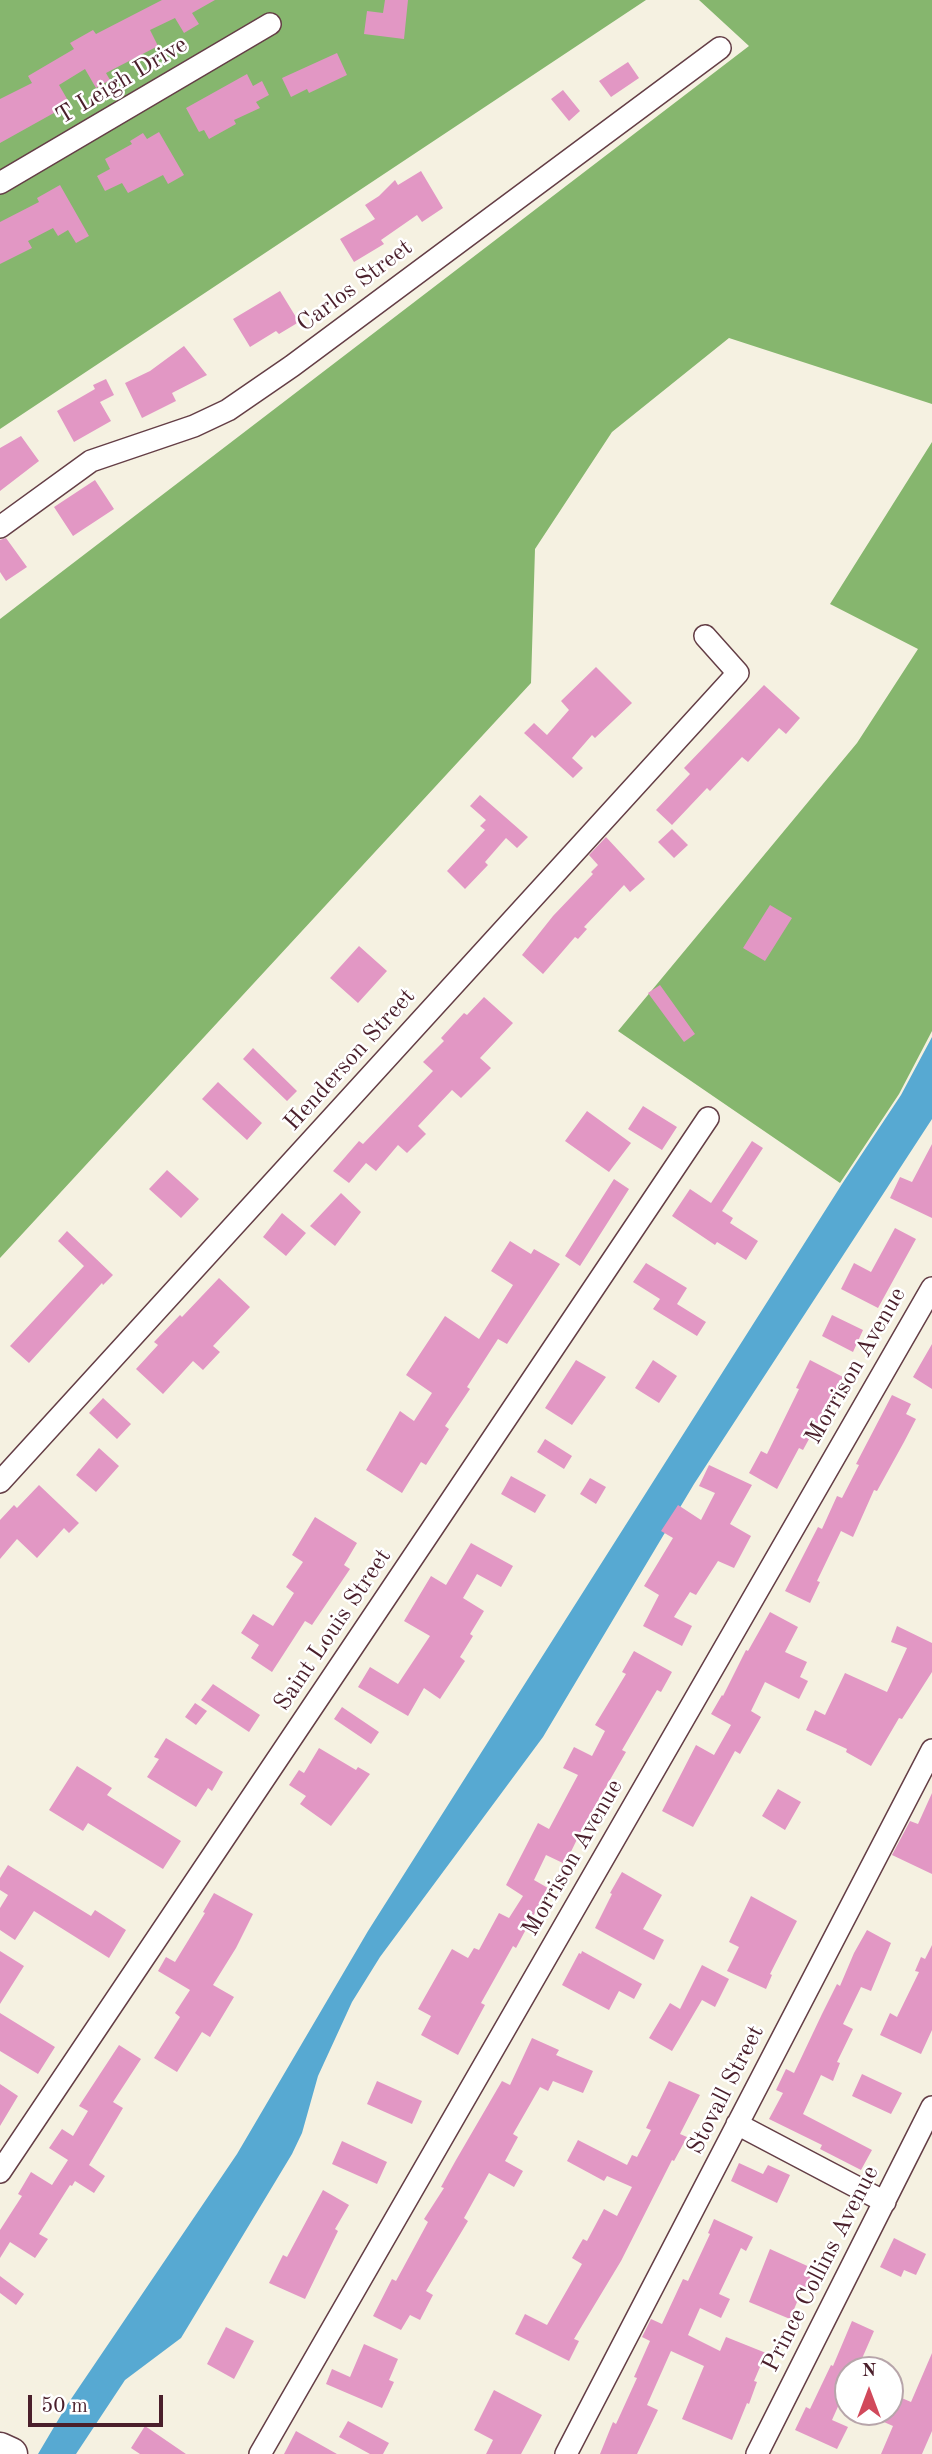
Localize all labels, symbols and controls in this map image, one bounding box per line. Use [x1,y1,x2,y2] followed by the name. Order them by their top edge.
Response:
[51,31,193,131] street label: T Leigh Drive
[292,233,418,339] street label: Carlos Street
[278,983,422,1137] street label: Henderson Street
[799,1282,913,1450] street label: Morrison Avenue
[268,1543,398,1717] street label: Saint Louis Street
[516,1774,630,1942] street label: Morrison Avenue
[681,2021,771,2159] street label: Stovall Street
[757,2161,885,2377] street label: Prince Collins Avenue
[834,2356,904,2426] north arrow
[862,2362,876,2381] text: N
[32,2380,166,2424] scale bar
[41,2396,88,2417] text: 50 m

